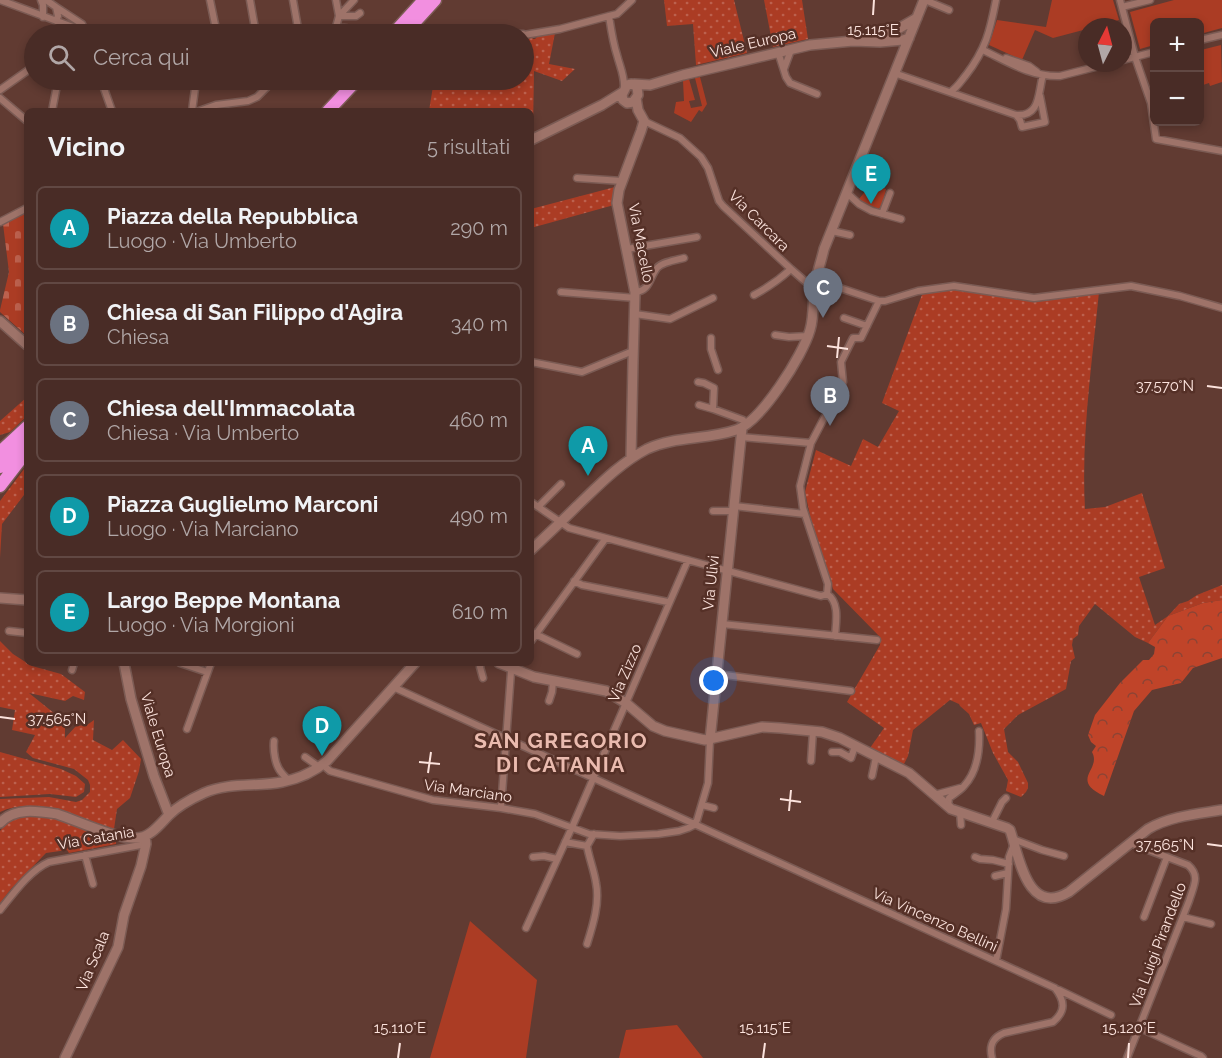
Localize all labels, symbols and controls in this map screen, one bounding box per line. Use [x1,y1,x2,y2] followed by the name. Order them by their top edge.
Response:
[1078,18,1132,72] north arrow
[1150,18,1204,126] map controls
[1150,18,1204,72] button: +
[847,21,899,39] text: 15.115°E
[24,24,534,90] search box
[708,24,798,62] street label: Viale Europa
[45,41,78,74] icon: search
[93,44,190,70] text: Cerca qui
[1150,72,1204,126] button: −
[48,132,125,162] text: Vicino
[427,135,510,159] text: 5 risultati
[852,154,890,204] pin: E
[725,187,793,255] street label: Via Carcara
[624,202,658,284] street label: Via Macello
[107,203,358,229] text: Piazza della Repubblica
[63,216,76,240] text: A
[450,216,508,240] text: 290 m
[107,229,297,253] text: Luogo · Via Umberto
[804,268,842,318] pin: C
[107,299,403,325] text: Chiesa di San Filippo d'Agira
[63,312,76,336] text: B
[451,312,508,336] text: 340 m
[107,325,169,349] text: Chiesa
[810,376,850,426] pin: B
[1136,377,1194,395] text: 37.570°N
[107,395,355,421] text: Chiesa dell'Immacolata
[63,408,76,432] text: C
[449,408,508,432] text: 460 m
[107,421,299,445] text: Chiesa · Via Umberto
[568,426,608,476] pin: A
[107,491,378,517] text: Piazza Guglielmo Marconi
[62,504,77,528] text: D
[450,504,508,528] text: 490 m
[107,517,299,541] text: Luogo · Via Marciano
[699,555,723,611] street label: Via Ulivi
[107,587,340,613] text: Largo Beppe Montana
[63,600,76,624] text: E
[452,600,508,624] text: 610 m
[107,613,295,637] text: Luogo · Via Morgioni
[605,641,645,705] street label: Via Zizzo
[699,666,728,695] your location
[137,690,179,780] street label: Viale Europa
[302,706,342,756] pin: D
[28,710,86,728] text: 37.565°N
[474,728,648,777] district label: SAN GREGORIO DI CATANIA
[423,776,513,806] street label: Via Marciano
[56,822,136,854] street label: Via Catania
[1136,836,1194,854] text: 37.565°N
[1126,880,1190,1010] street label: Via Luigi Pirandello
[870,884,1000,956] street label: Via Vincenzo Bellini
[73,928,113,994] street label: Via Scala
[374,1019,426,1037] text: 15.110°E
[739,1019,791,1037] text: 15.115°E
[1102,1019,1156,1037] text: 15.120°E

